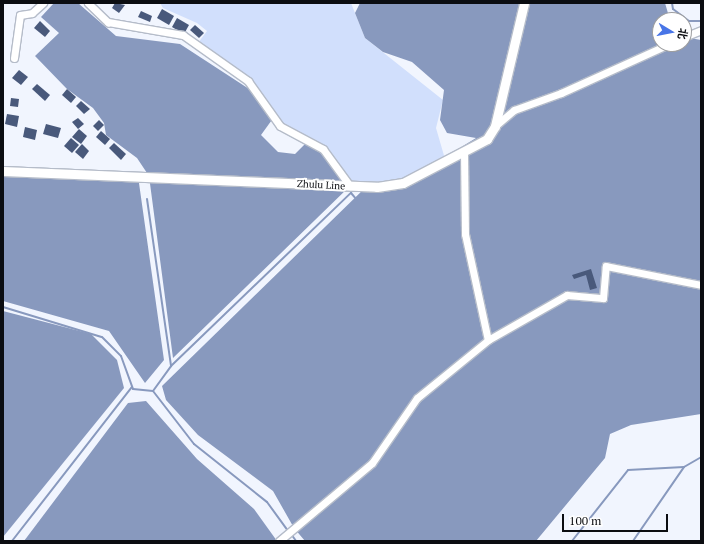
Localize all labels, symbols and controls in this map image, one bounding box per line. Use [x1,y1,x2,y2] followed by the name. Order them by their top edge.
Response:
[652,12,692,52] north arrow
[675,27,691,41] text: 北
[297,178,345,192] street label: Zhulu Line
[564,506,670,532] scale bar
[569,513,601,528] text: 100 m

